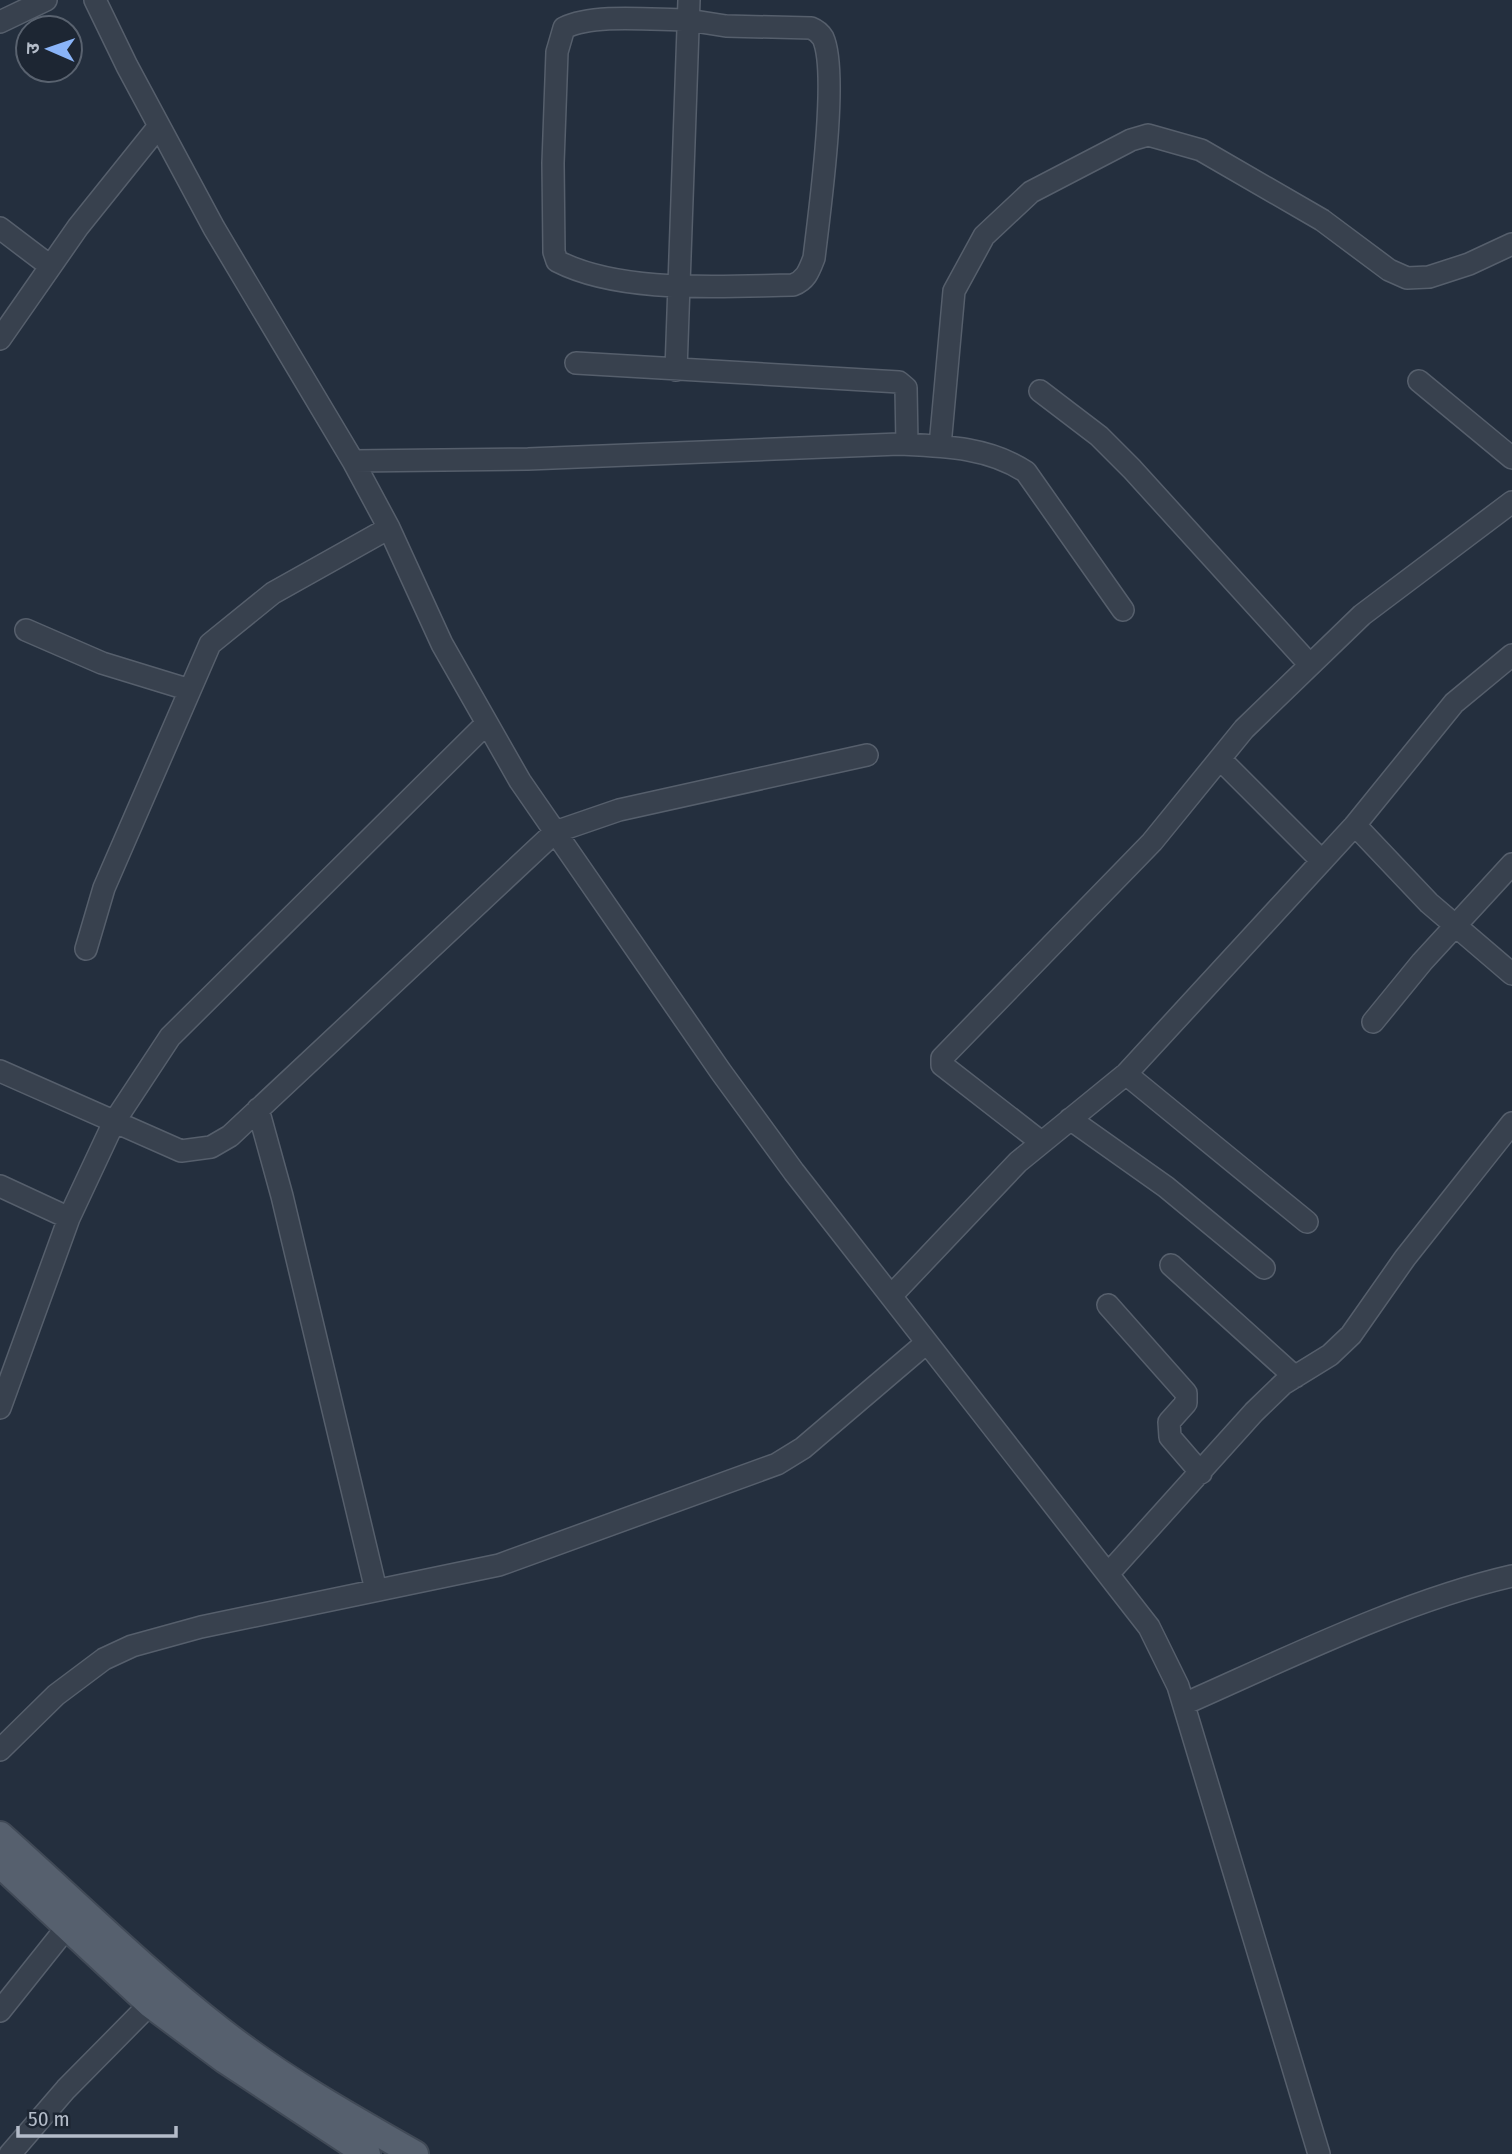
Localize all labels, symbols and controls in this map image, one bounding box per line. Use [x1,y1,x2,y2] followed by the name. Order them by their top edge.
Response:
[14,14,84,84] north arrow
[21,42,44,54] text: उ
[18,2094,175,2138] scale bar
[28,2106,70,2132] text: 50 m

